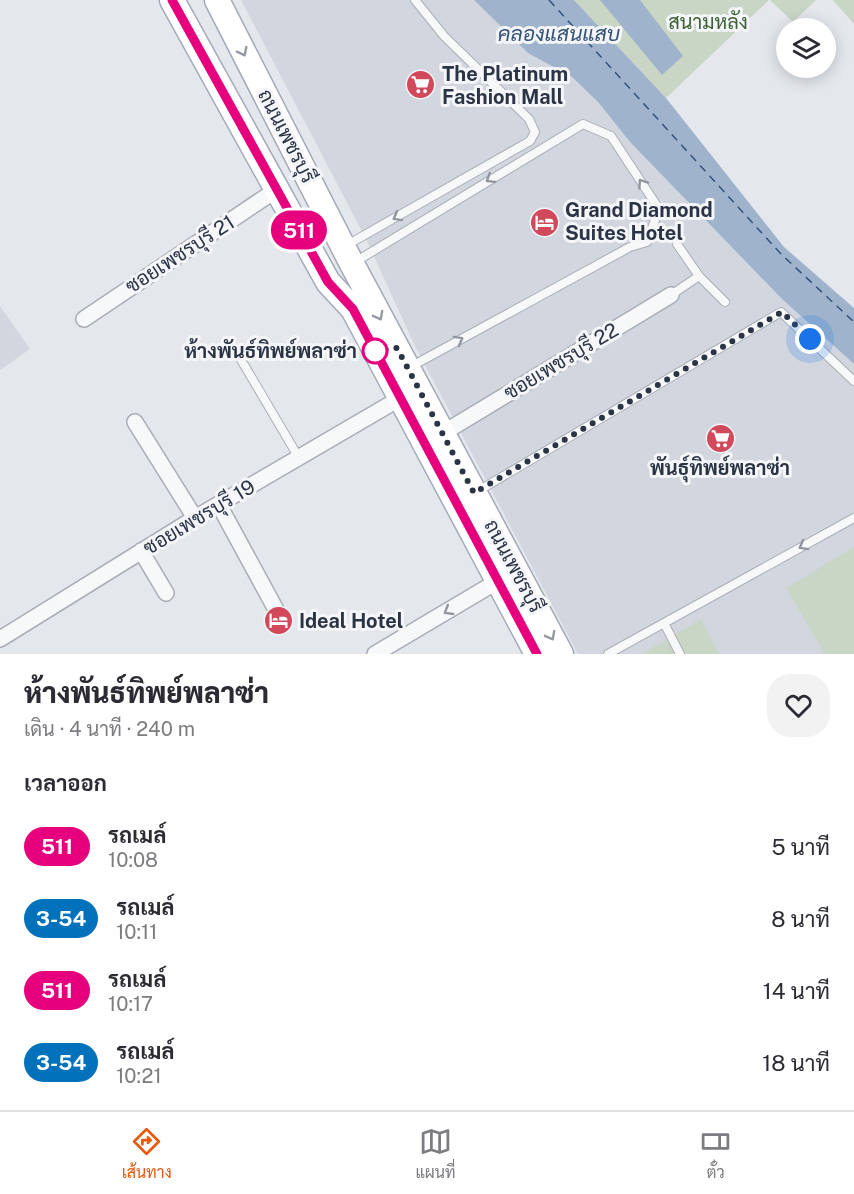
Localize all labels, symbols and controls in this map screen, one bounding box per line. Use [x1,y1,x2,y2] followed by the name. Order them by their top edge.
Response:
[668,10,748,34] park label: สนามหลัง
[776,18,836,78] map controls
[776,18,836,78] button: layers
[498,21,621,46] water label: คลองแสนแสบ
[236,46,248,57] one-way arrow
[442,62,568,109] place label: The Platinum Fashion Mall
[405,69,437,101] supermarket icon: The Platinum Fashion Mall
[251,85,322,188] street label: ถนนเพชรบุรี
[486,171,496,183] one-way arrow
[638,179,649,190] one-way arrow
[565,198,713,245] place label: Grand Diamond Suites Hotel
[528,206,560,238] hotel icon: Grand Diamond Suites Hotel
[120,209,240,300] street label: ซอยเพชรบุรี 21
[264,210,334,250] line badge: 511
[393,210,403,221] one-way arrow
[283,218,315,243] text: 511
[372,309,383,320] one-way arrow
[499,317,624,406] street label: ซอยเพชรบุรี 22
[795,324,825,354] your location
[453,336,463,348] one-way arrow
[184,338,357,363] place label: ห้างพันธ์ทิพย์พลาซ่า
[362,338,388,364] marker: ห้างพันธ์ทิพย์พลาซ่า
[704,422,736,454] supermarket icon: พันธุ์ทิพย์พลาซ่า
[650,455,790,483] place label: พันธุ์ทิพย์พลาซ่า
[138,473,260,561] street label: ซอยเพชรบุรี 19
[478,515,549,618] street label: ถนนเพชรบุรี
[799,539,809,550] one-way arrow
[444,603,454,615] one-way arrow
[262,605,294,637] hotel icon: Ideal Hotel
[299,609,403,633] place label: Ideal Hotel
[544,629,555,640] one-way arrow
[767,674,830,737] button: heart
[24,676,269,709] text: ห้างพันธ์ทิพย์พลาซ่า
[24,717,195,741] text: เดิน · 4 นาที · 240 m
[24,770,107,796] text: เวลาออก
[108,822,166,848] text: รถเมล์
[41,834,73,859] text: 511
[771,834,830,860] text: 5 นาที
[108,848,158,872] text: 10:08
[116,894,175,920] text: รถเมล์
[36,906,86,931] text: 3-54
[771,906,830,932] text: 8 นาที
[116,920,157,944] text: 10:11
[108,966,166,992] text: รถเมล์
[41,978,73,1003] text: 511
[763,978,830,1004] text: 14 นาที
[108,992,153,1016] text: 10:17
[116,1038,175,1064] text: รถเมล์
[36,1050,86,1075] text: 3-54
[762,1050,830,1076] text: 18 นาที
[116,1064,162,1088] text: 10:21
[122,1125,172,1182] tab: เส้นทาง
[416,1125,455,1182] tab: แผนที่
[699,1125,732,1182] tab: ตั๋ว

